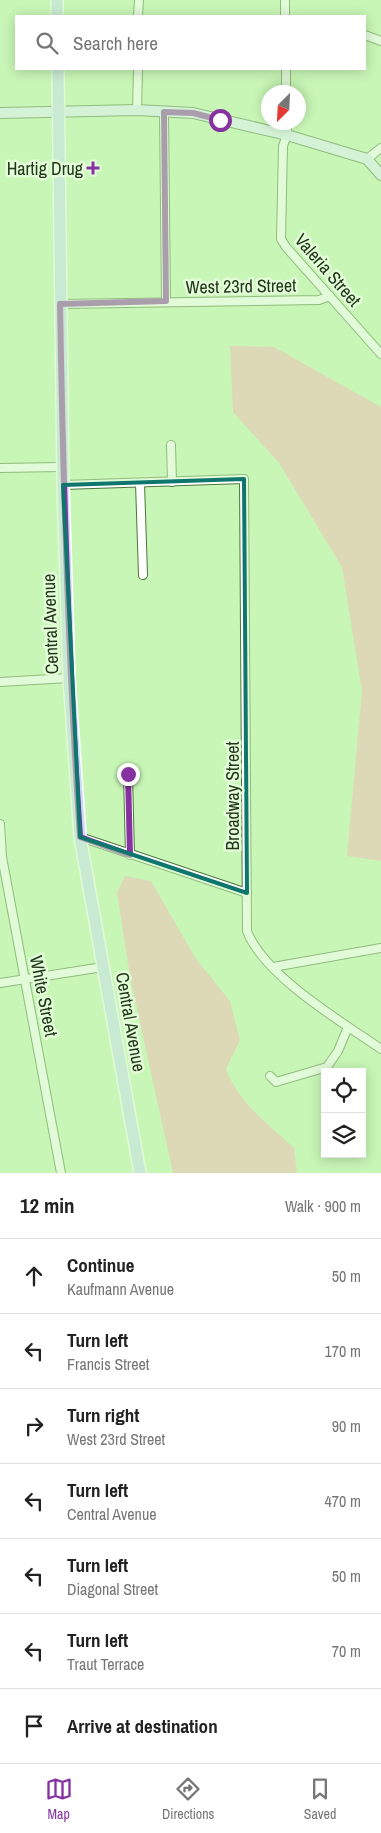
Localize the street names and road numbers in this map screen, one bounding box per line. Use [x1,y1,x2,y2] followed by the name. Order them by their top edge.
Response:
[289,228,367,312] street label: Valeria Street
[186,273,296,299] street label: West 23rd Street
[36,573,64,675] street label: Central Avenue
[220,741,245,851] street label: Broadway Street
[24,953,64,1039] street label: White Street
[110,970,152,1074] street label: Central Avenue

